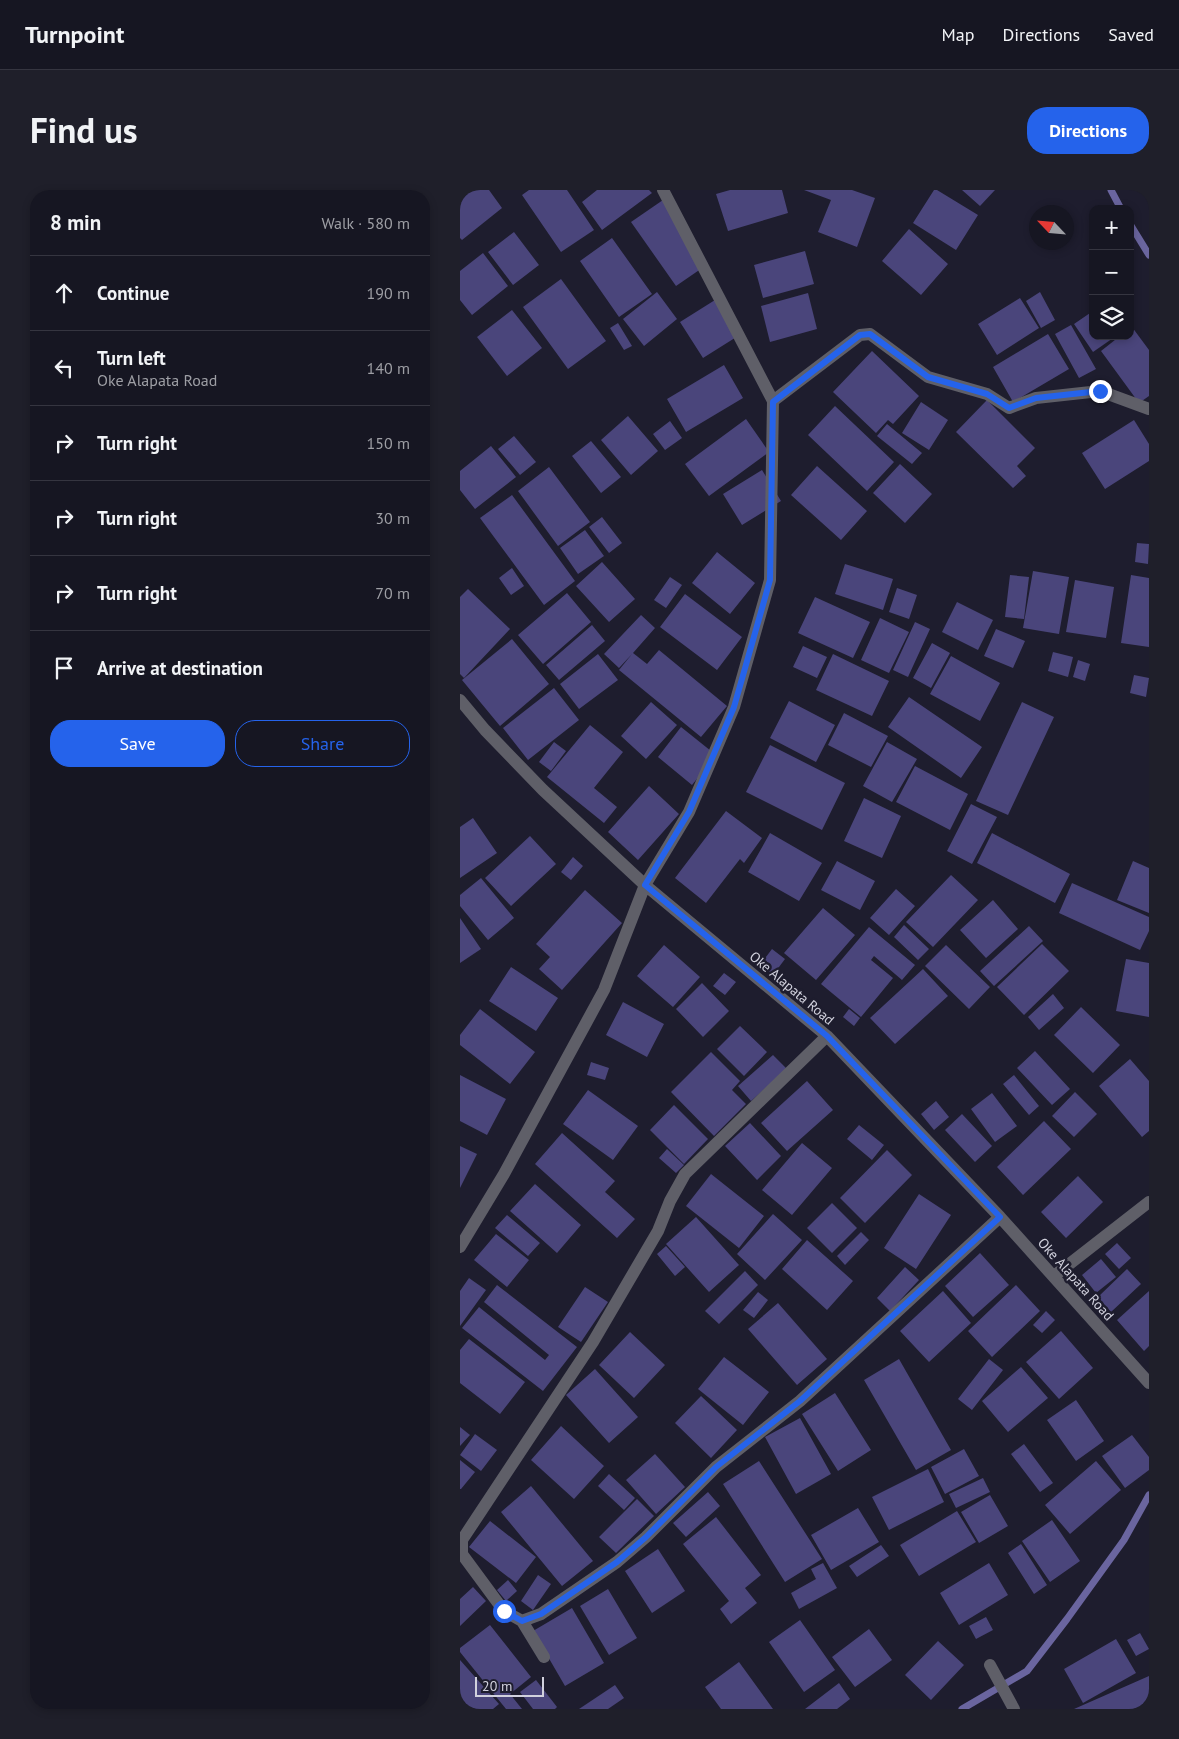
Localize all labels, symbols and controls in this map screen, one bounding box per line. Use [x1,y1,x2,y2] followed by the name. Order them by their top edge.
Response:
[25,19,124,50] text: Turnpoint
[942,23,974,46] text: Map
[1002,23,1080,46] text: Directions
[1108,23,1154,46] text: Saved
[30,107,138,153] text: Find us
[1027,107,1149,154] button: Directions
[1029,205,1074,250] north arrow
[1089,205,1134,340] map controls
[1089,205,1134,250] button: +
[50,209,101,236] text: 8 min
[321,213,410,233] text: Walk · 580 m
[1089,250,1134,295] button: −
[50,279,78,307] icon: ahead
[97,281,169,305] text: Continue
[367,283,410,303] text: 190 m
[1089,295,1134,340] button: layers
[97,346,166,370] text: Turn left
[50,354,78,382] icon: left
[367,358,410,378] text: 140 m
[97,370,217,390] text: Oke Alapata Road
[1089,380,1112,403] route end
[50,429,78,457] icon: right
[97,431,177,455] text: Turn right
[367,433,410,453] text: 150 m
[50,504,78,532] icon: right
[97,506,177,530] text: Turn right
[375,508,410,528] text: 30 m
[50,579,78,607] icon: right
[97,581,177,605] text: Turn right
[375,583,410,603] text: 70 m
[50,654,78,682] icon: arrive
[97,656,263,680] text: Arrive at destination
[50,720,225,767] button: Save
[235,720,410,767] button: Share
[746,947,838,1029] street label: Oke Alapata Road
[1034,1234,1118,1324] street label: Oke Alapata Road
[493,1600,516,1623] route start
[475,1674,544,1697] scale bar
[482,1677,512,1695] text: 20 m

